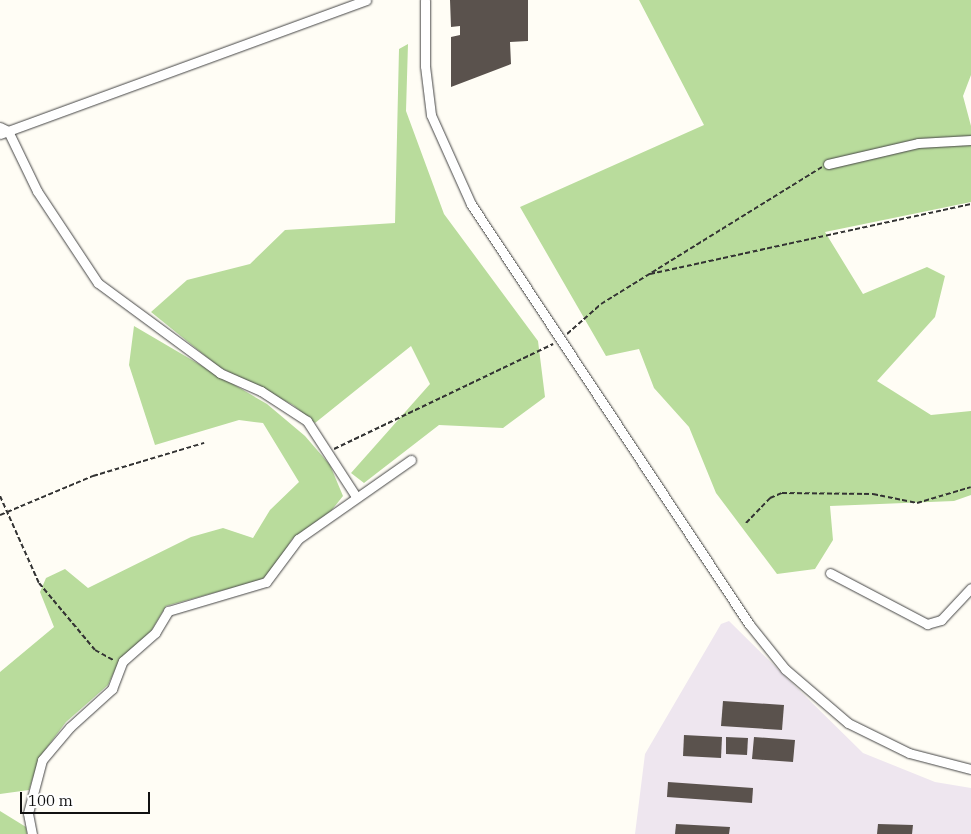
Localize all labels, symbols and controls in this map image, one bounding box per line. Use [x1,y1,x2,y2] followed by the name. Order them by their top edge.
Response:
[22,782,152,814] scale bar
[28,791,73,810] text: 100 m

